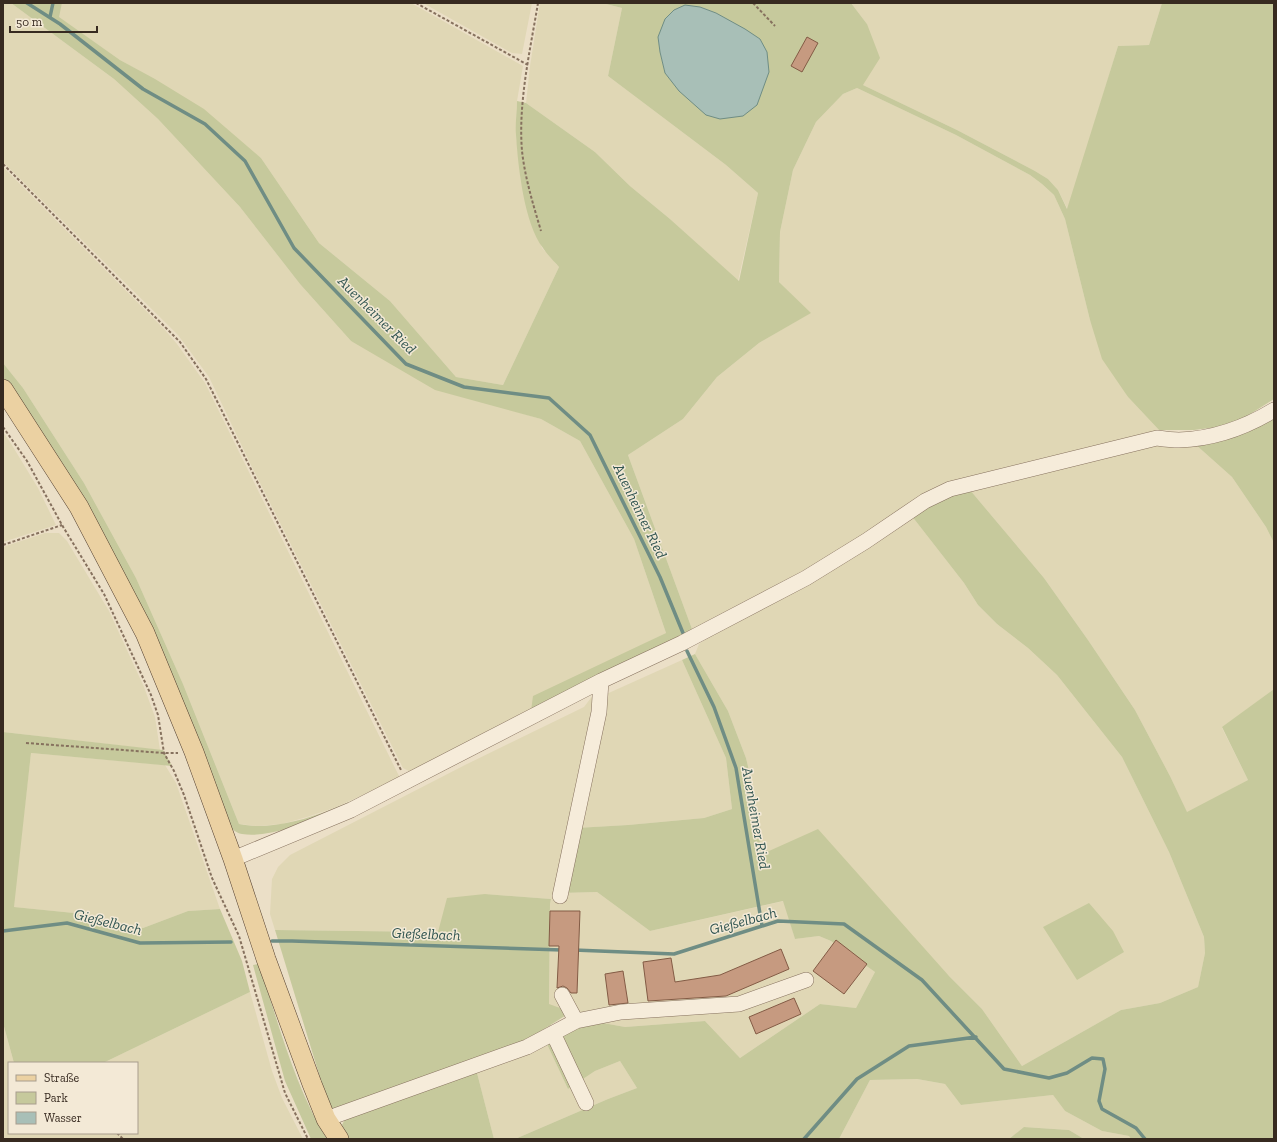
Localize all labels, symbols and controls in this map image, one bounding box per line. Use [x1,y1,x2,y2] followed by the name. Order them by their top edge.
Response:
[10,8,97,34] scale bar
[16,15,43,29] text: 50 m
[333,271,420,358] water label: Auenheimer Ried
[609,460,671,562] water label: Auenheimer Ried
[738,765,774,871] water label: Auenheimer Ried
[707,903,779,939] water label: Gießelbach
[72,905,144,939] water label: Gießelbach
[391,924,461,944] water label: Gießelbach
[8,1062,138,1134] legend
[44,1071,80,1085] text: Straße
[44,1091,69,1105] text: Park
[44,1111,82,1125] text: Wasser

